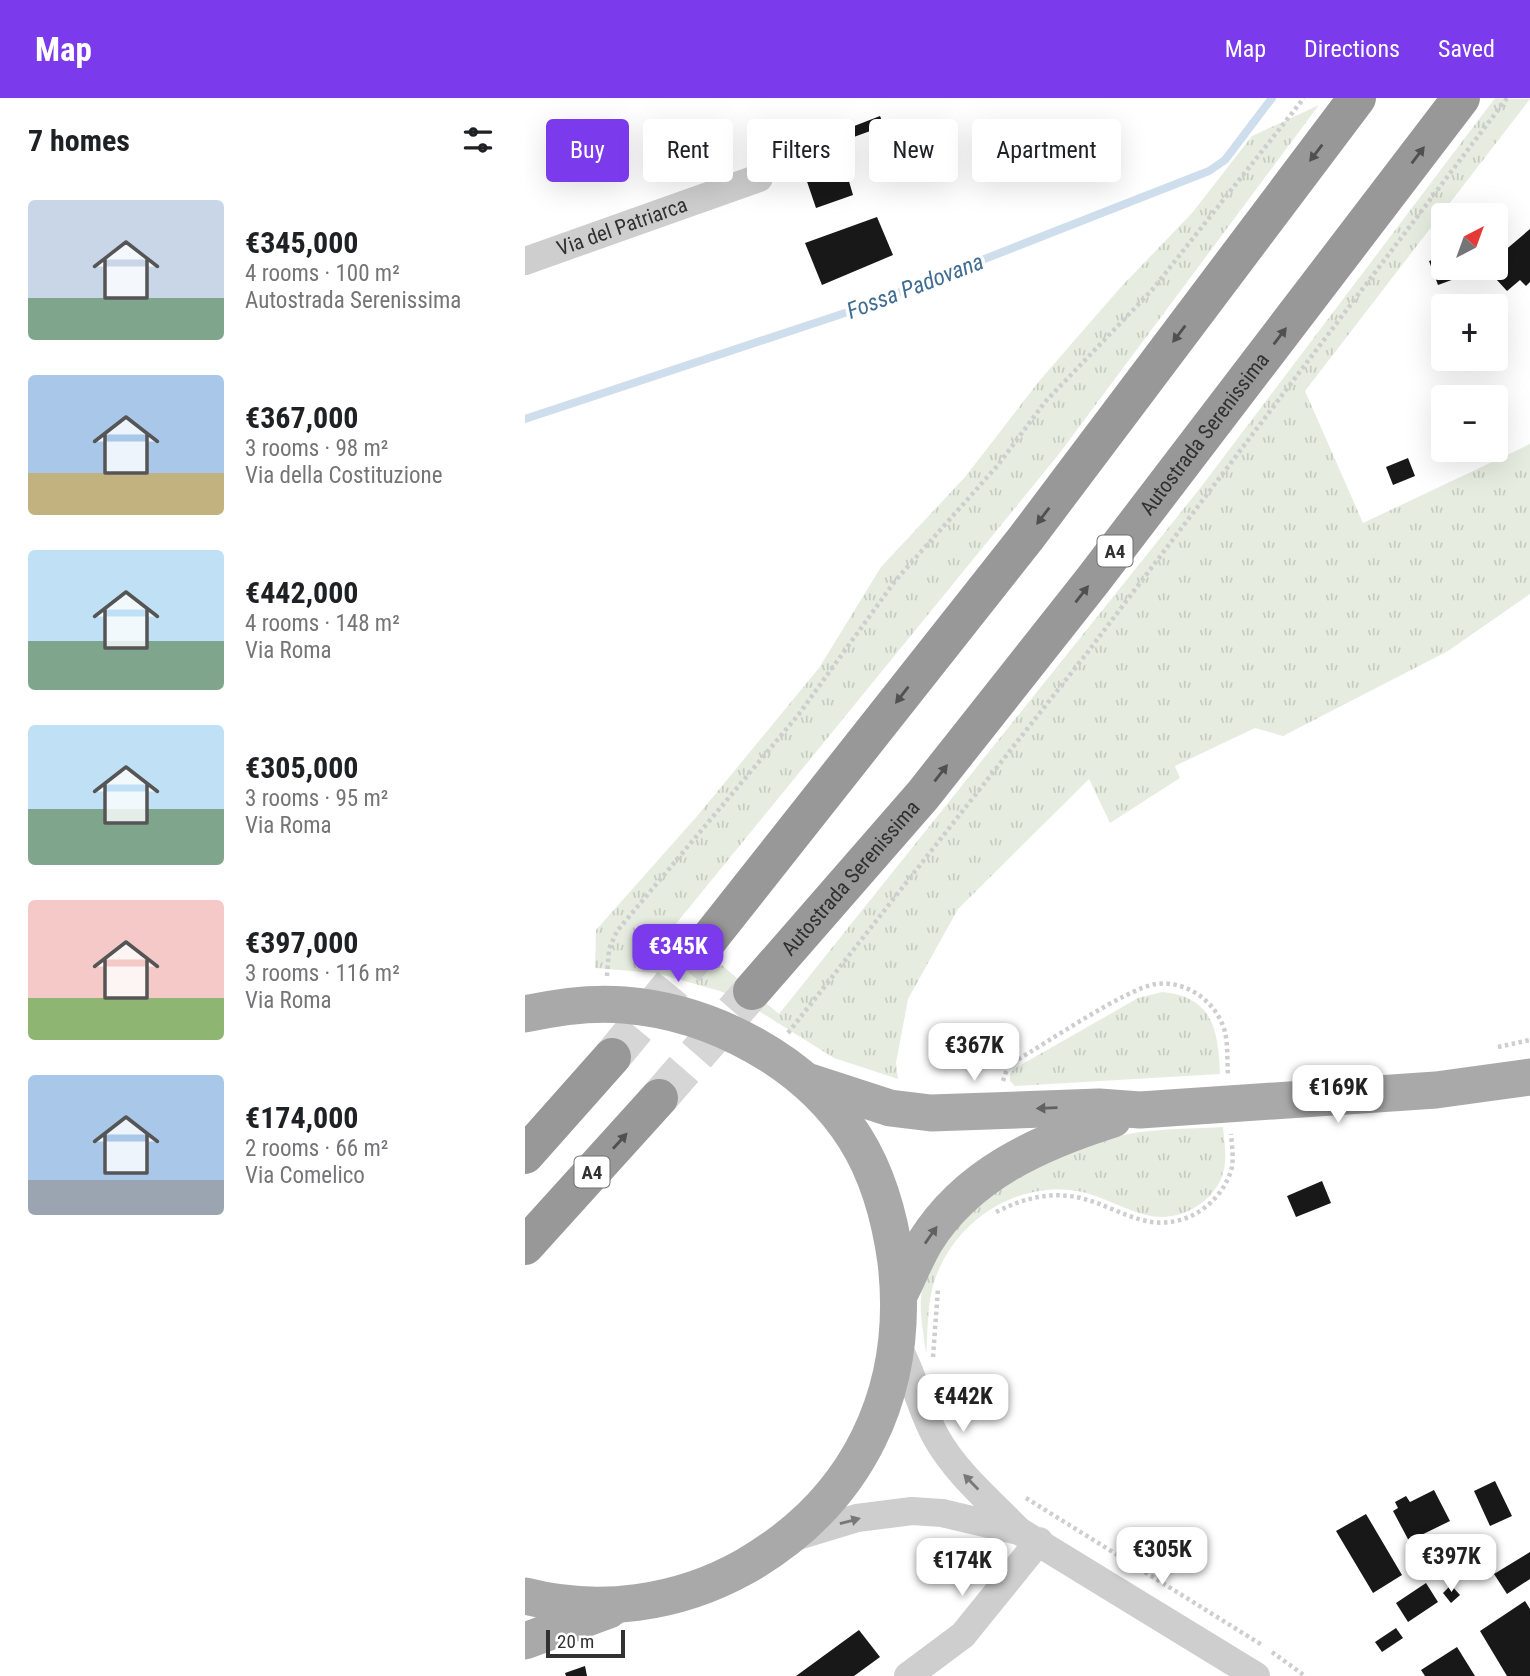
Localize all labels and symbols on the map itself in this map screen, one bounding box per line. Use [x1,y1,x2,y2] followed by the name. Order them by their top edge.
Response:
[1309,143,1324,161] one-way arrow
[1410,146,1424,164] one-way arrow
[554,192,690,261] street label: Via del Patriarca
[1431,203,1509,280] north arrow
[843,248,987,325] water label: Fossa Padovana
[1173,325,1187,343] one-way arrow
[1272,327,1287,345] one-way arrow
[1135,348,1274,520] street label: Autostrada Serenissima
[1036,507,1050,525] one-way arrow
[1097,535,1133,566] road number: A4
[1074,586,1089,603] one-way arrow
[896,686,910,704] one-way arrow
[933,764,948,781] one-way arrow
[777,796,925,960] street label: Autostrada Serenissima
[629,924,727,984] pin: €345K
[925,1024,1023,1083] pin: €367K
[1289,1066,1387,1125] pin: €169K
[1036,1103,1058,1114] one-way arrow
[612,1133,628,1150] one-way arrow
[575,1156,609,1188] road number: A4
[924,1226,938,1244] one-way arrow
[914,1374,1012,1434] pin: €442K
[963,1473,980,1490] one-way arrow
[839,1515,861,1526] one-way arrow
[1113,1528,1211,1587] pin: €305K
[1402,1534,1500,1594] pin: €397K
[913,1538,1011,1598] pin: €174K
[546,1627,625,1659] scale bar

